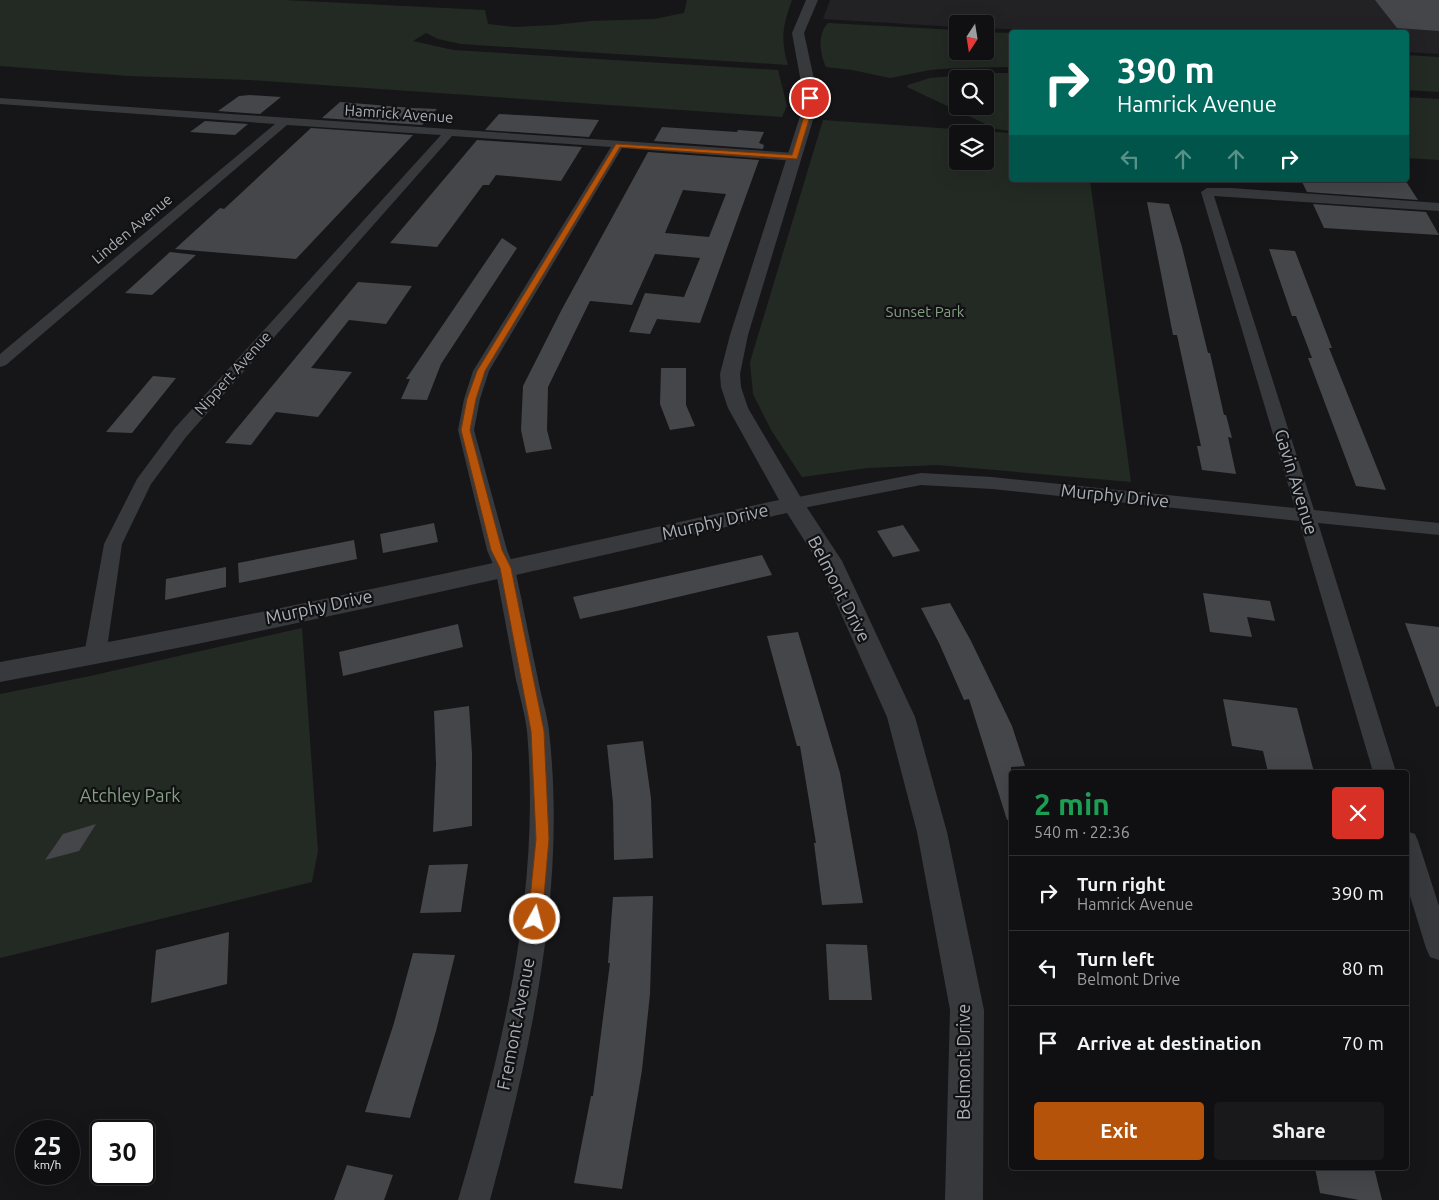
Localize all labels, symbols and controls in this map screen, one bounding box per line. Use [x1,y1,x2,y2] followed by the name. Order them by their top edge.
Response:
[949,15,994,60] north arrow
[949,15,994,170] map controls
[1034,50,1099,115] icon: right
[1117,50,1215,90] text: 390 m
[949,70,994,115] button: search
[789,77,831,119] pin
[796,84,824,112] icon: arrive
[1117,91,1277,116] text: Hamrick Avenue
[344,101,454,126] street label: Hamrick Avenue
[949,125,994,170] button: layers
[1116,145,1144,173] icon: left
[1169,145,1197,173] icon: ahead
[1222,145,1250,173] icon: ahead
[1275,145,1303,173] icon: right
[88,190,175,267] street label: Linden Avenue
[886,303,965,320] park label: Sunset Park
[191,328,274,418] street label: Nippert Avenue
[1271,426,1323,537] street label: Gavin Avenue
[1060,479,1170,511] street label: Murphy Drive
[660,499,770,543] street label: Murphy Drive
[805,532,875,645] street label: Belmont Drive
[264,585,374,627] street label: Murphy Drive
[80,785,180,805] park label: Atchley Park
[1034,787,1110,821] text: 2 min
[1332,787,1384,839] button: close
[1034,823,1130,841] text: 540 m · 22:36
[1077,873,1165,895] text: Turn right
[1034,879,1062,907] icon: right
[1331,882,1384,904] text: 390 m
[508,892,560,944] position arrow
[1077,895,1193,913] text: Hamrick Avenue
[1077,948,1155,970] text: Turn left
[1034,954,1062,982] icon: left
[492,956,538,1092] street label: Fremont Avenue
[1342,957,1384,979] text: 80 m
[1077,970,1180,988] text: Belmont Drive
[953,1004,973,1120] street label: Belmont Drive
[1034,1029,1062,1057] icon: arrive
[1077,1032,1262,1054] text: Arrive at destination
[1342,1032,1384,1054] text: 70 m
[1034,1102,1204,1160] button: Exit
[1214,1102,1384,1160] button: Share
[90,1120,155,1185] speed limit sign: 30
[33,1132,62,1160] text: 25
[34,1158,61,1171] text: km/h

